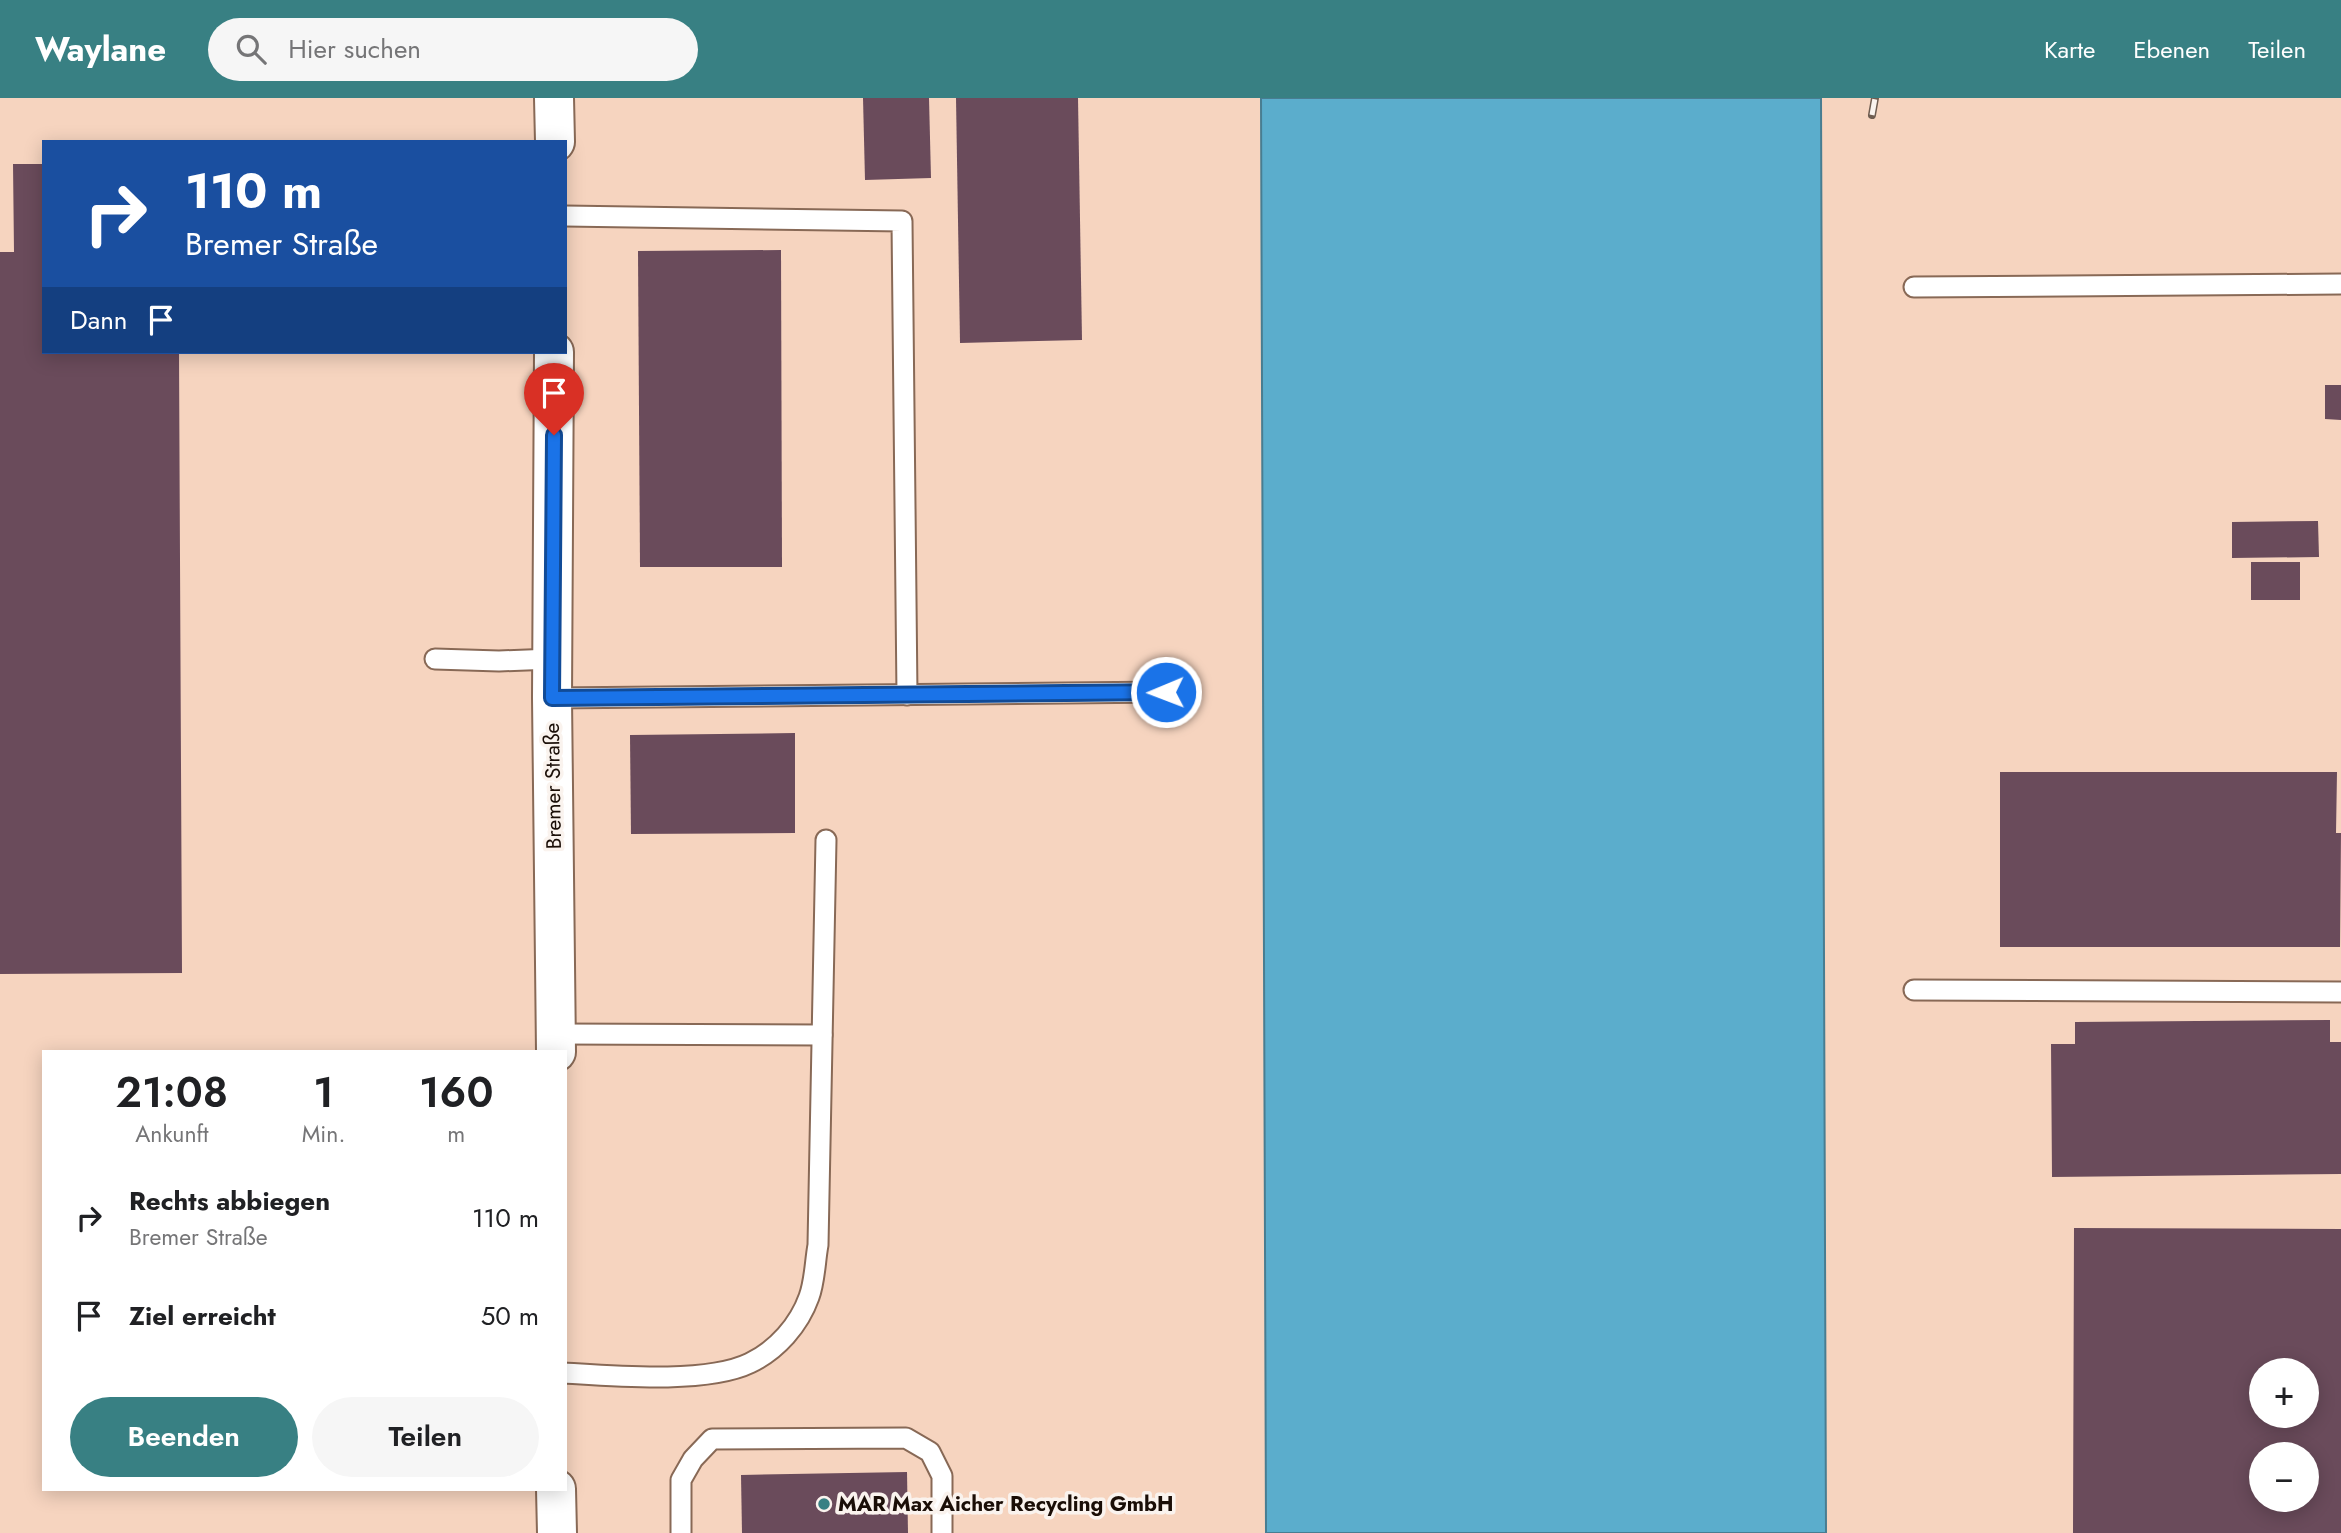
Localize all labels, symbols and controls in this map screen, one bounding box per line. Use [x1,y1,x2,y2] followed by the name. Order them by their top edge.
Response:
[208,18,698,81] search box
[35,26,166,73] text: Waylane
[232,30,270,68] icon: search
[288,30,421,68] text: Hier suchen
[2044,32,2095,67] text: Karte
[2133,32,2210,67] text: Ebenen
[2248,32,2306,67] text: Teilen
[185,156,322,226] text: 110 m
[70,168,161,259] icon: right
[185,221,378,267] text: Bremer Straße
[70,301,128,339] text: Dann
[142,301,180,339] icon: arrive
[524,363,584,435] pin
[535,374,573,412] icon: arrive
[1129,655,1203,729] position arrow
[537,722,569,850] street label: Bremer Straße
[116,1062,228,1123] text: 21:08
[313,1062,334,1123] text: 1
[419,1062,493,1123] text: 160
[135,1117,209,1151] text: Ankunft
[302,1117,345,1151] text: Min.
[447,1117,465,1151] text: m
[129,1182,330,1220] text: Rechts abbiegen
[70,1199,108,1237] icon: right
[472,1199,539,1237] text: 110 m
[129,1220,268,1254] text: Bremer Straße
[70,1297,108,1335] icon: arrive
[129,1297,276,1335] text: Ziel erreicht
[481,1297,539,1335] text: 50 m
[2249,1358,2319,1512] map controls
[2249,1358,2319,1428] button: +
[70,1397,298,1477] button: Beenden
[312,1397,539,1477] button: Teilen
[2249,1442,2319,1512] button: −
[838,1489,1173,1519] place label: MAR Max Aicher Recycling GmbH
[816,1496,832,1512] marker: MAR Max Aicher Recycling GmbH

